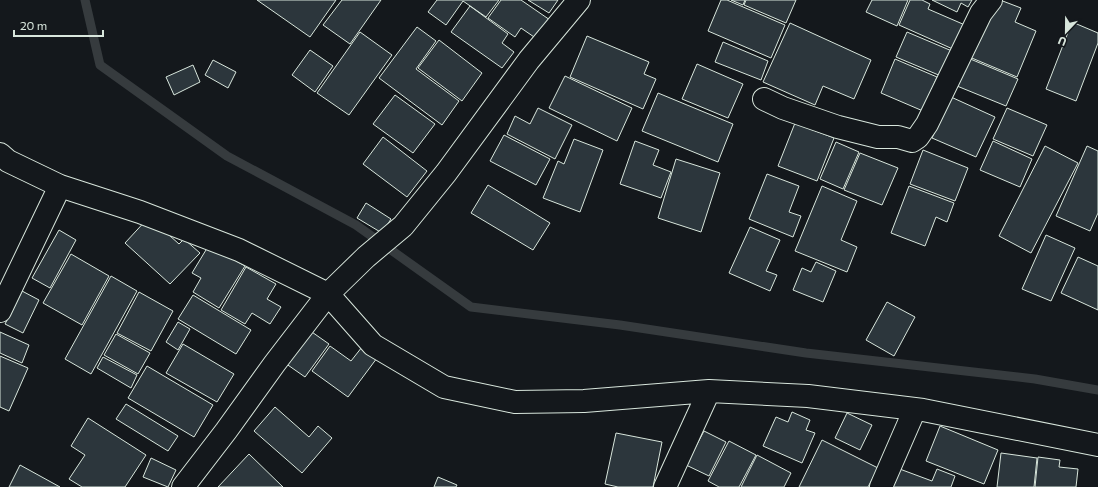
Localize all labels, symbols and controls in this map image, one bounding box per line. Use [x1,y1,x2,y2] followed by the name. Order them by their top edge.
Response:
[14,12,103,38] scale bar
[1046,12,1086,52] north arrow
[20,18,47,32] text: 20 m
[1056,34,1068,49] text: U

